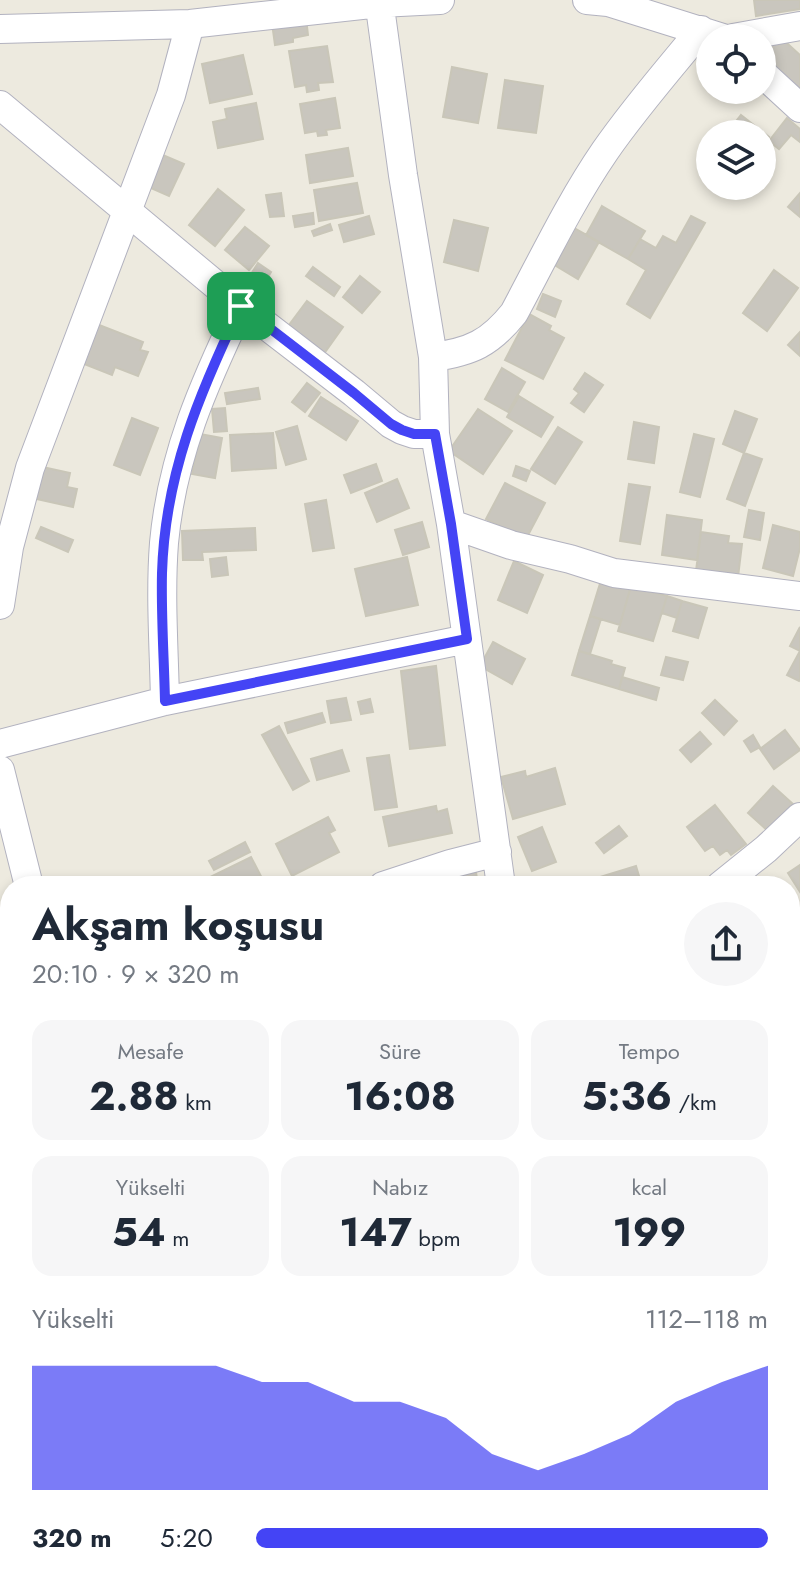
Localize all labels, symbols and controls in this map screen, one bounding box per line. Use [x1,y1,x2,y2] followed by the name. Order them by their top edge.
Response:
[696,24,776,200] map controls
[696,24,776,104] button: locate
[696,120,776,200] button: layers
[207,272,275,340] pin
[219,284,263,328] icon: arrive
[32,893,324,957] text: Akşam koşusu
[684,902,768,986] button: share
[32,955,240,993] text: 20:10 · 9 × 320 m
[118,1035,184,1067] text: Mesafe
[379,1035,421,1067] text: Süre
[619,1035,680,1067] text: Tempo
[89,1067,179,1125] text: 2.88
[344,1067,456,1125] text: 16:08
[582,1067,672,1125] text: 5:36
[179,1086,212,1118] text: km
[672,1086,717,1118] text: /km
[116,1171,186,1203] text: Yükselti
[372,1171,428,1203] text: Nabız
[632,1171,667,1203] text: kcal
[112,1203,166,1261] text: 54
[339,1203,412,1261] text: 147
[612,1203,686,1261] text: 199
[166,1222,189,1254] text: m
[412,1222,461,1254] text: bpm
[32,1300,115,1338] text: Yükselti
[645,1300,768,1338] text: 112–118 m
[32,1519,112,1557] text: 320 m
[160,1519,213,1557] text: 5:20

